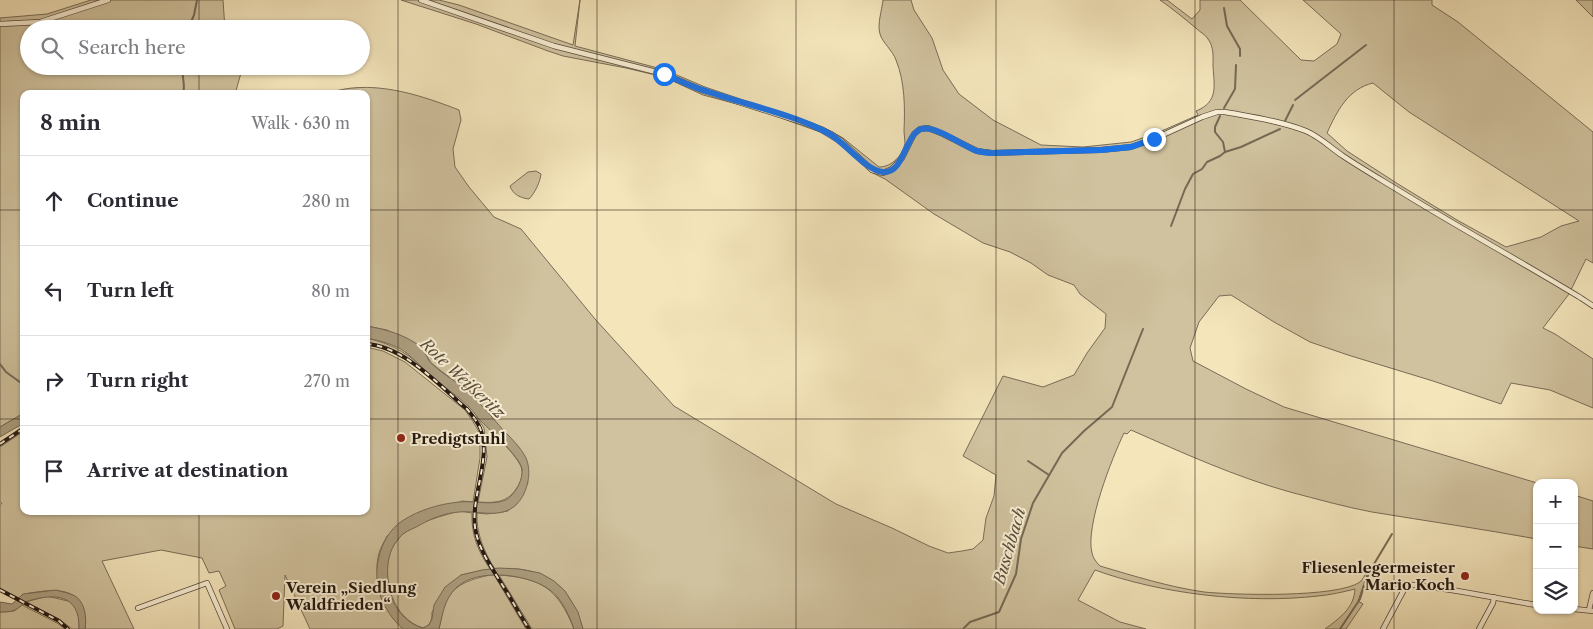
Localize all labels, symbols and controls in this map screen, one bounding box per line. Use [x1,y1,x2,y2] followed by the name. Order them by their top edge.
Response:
[20,20,370,75] search box
[38,34,66,62] icon: search
[78,36,186,59] text: Search here
[653,63,676,86] route start
[40,110,101,135] text: 8 min
[251,113,350,133] text: Walk · 630 m
[1143,128,1166,151] route end
[40,187,68,215] icon: ahead
[87,189,179,212] text: Continue
[302,191,350,211] text: 280 m
[40,277,68,305] icon: left
[87,279,174,302] text: Turn left
[311,281,350,301] text: 80 m
[415,332,511,423] water label: Rote Weißeritz
[40,367,68,395] icon: right
[87,369,188,392] text: Turn right
[304,371,350,391] text: 270 m
[411,429,506,448] place label: Predigtstuhl
[395,432,407,444] marker: Predigtstuhl
[40,457,68,485] icon: arrive
[87,459,288,482] text: Arrive at destination
[1533,479,1578,614] map controls
[1533,479,1578,524] button: +
[988,505,1029,588] water label: Buschbach
[1533,524,1578,569] button: −
[1301,558,1456,594] place label: Fliesenlegermeister Mario Koch
[1533,569,1578,614] button: layers
[1459,570,1471,582] marker: Fliesenlegermeister Mario Koch
[285,578,416,614] place label: Verein „Siedlung Waldfrieden“
[270,590,282,602] marker: Verein „Siedlung Waldfrieden“

